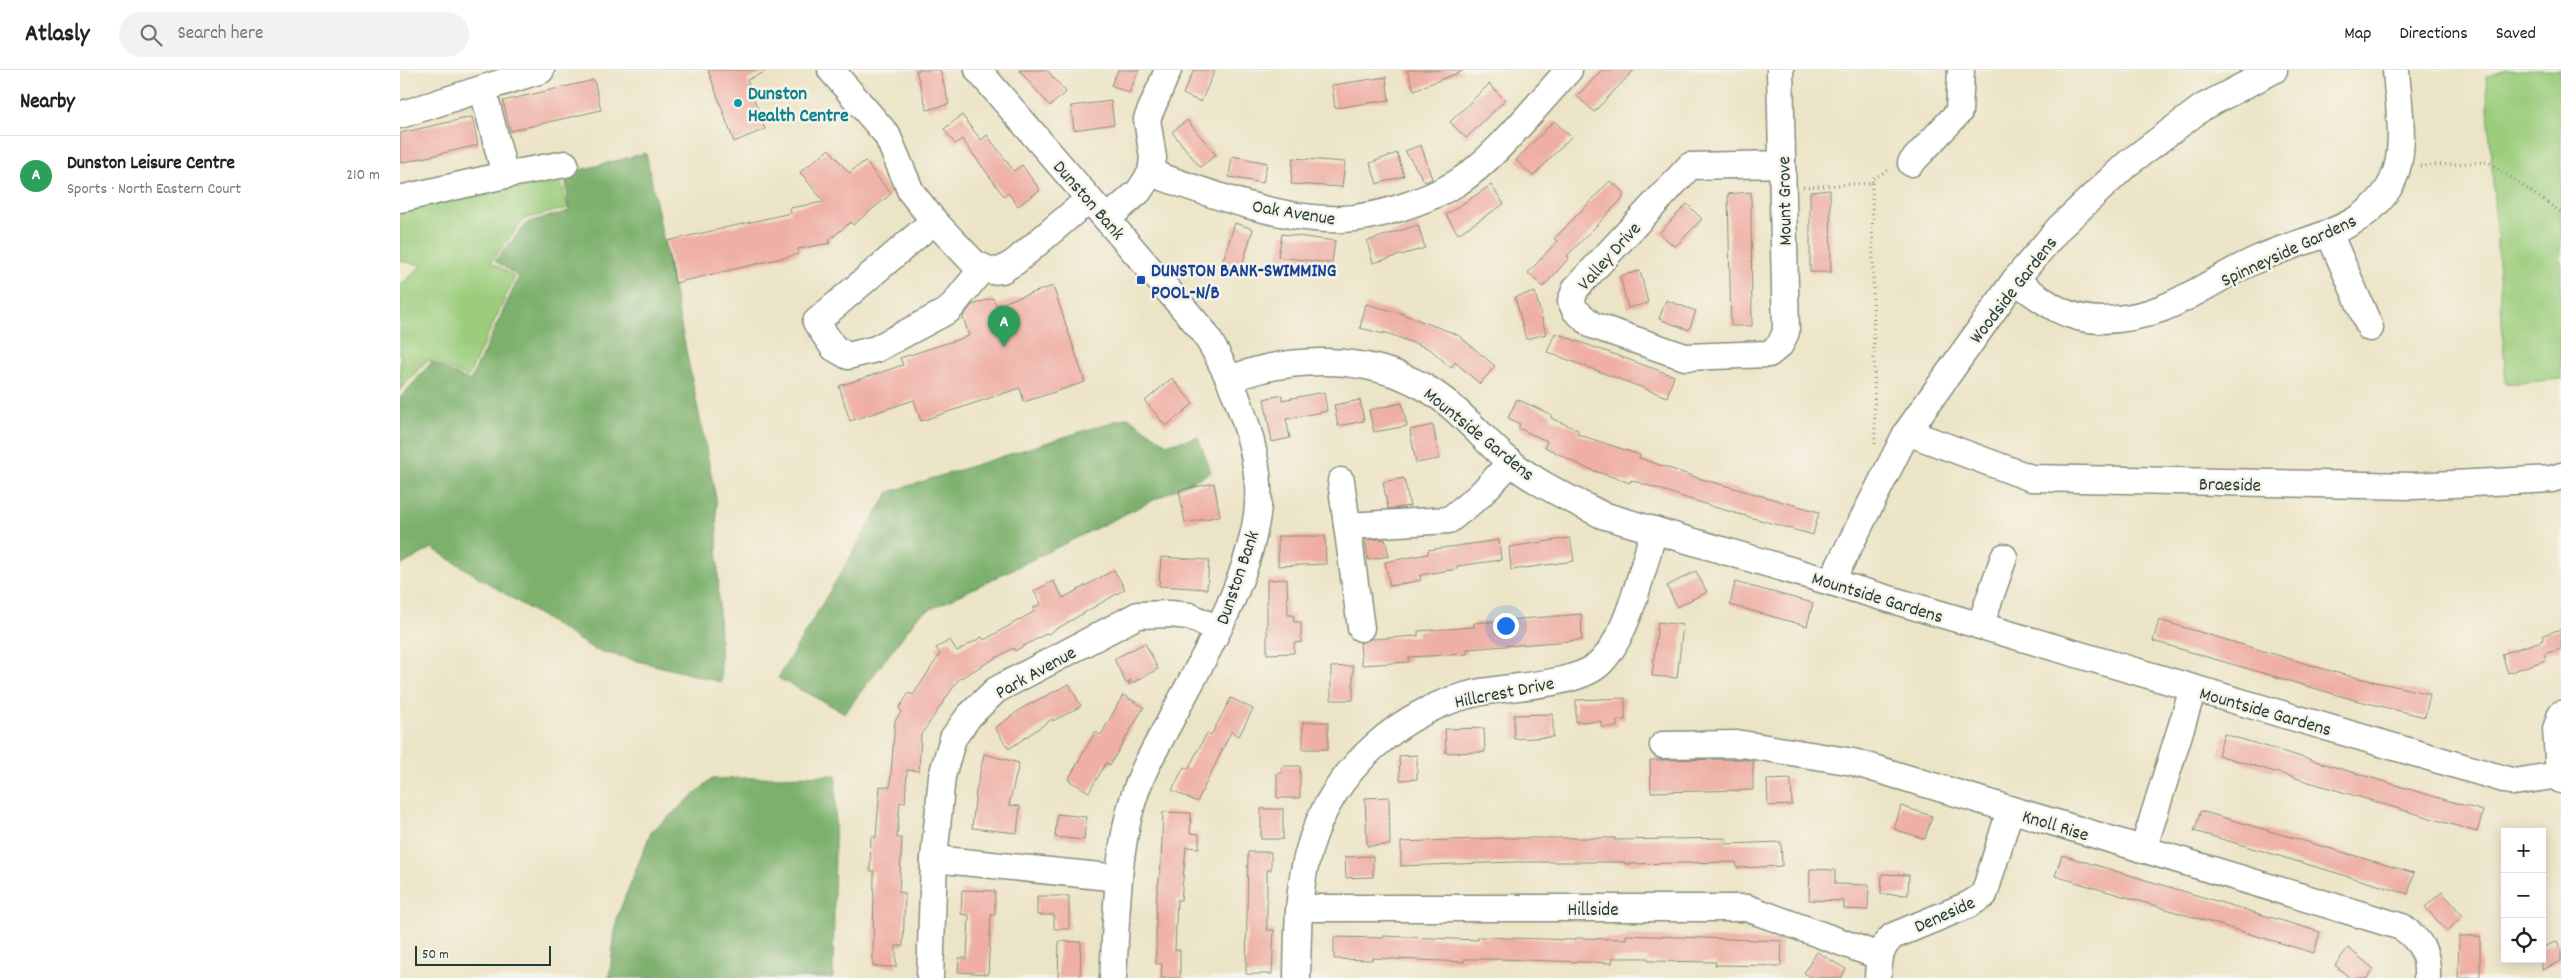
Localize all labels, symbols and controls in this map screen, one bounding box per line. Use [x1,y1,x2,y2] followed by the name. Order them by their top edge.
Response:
[119,12,469,57] search box
[25,18,89,52] text: Atlasly
[137,21,165,49] icon: search
[177,21,263,48] text: Search here
[2344,22,2371,47] text: Map
[2399,22,2468,47] text: Directions
[2496,22,2536,47] text: Saved
[748,82,849,131] place label: Dunston Health Centre
[20,88,75,118] text: Nearby
[732,97,744,109] marker: Dunston Health Centre
[67,151,235,178] text: Dunston Leisure Centre
[1045,156,1130,247] street label: Dunston Bank
[1772,156,1801,246] street label: Mount Grove
[32,164,40,187] text: A
[346,164,380,187] text: 210 m
[67,178,241,201] text: Sports · North Eastern Court
[1250,195,1337,234] street label: Oak Avenue
[2217,209,2362,295] street label: Spinneyside Gardens
[1572,217,1649,298] street label: Valley Drive
[1964,232,2065,350] street label: Woodside Gardens
[1151,259,1337,308] place label: DUNSTON BANK-SWIMMING POOL-N/B
[1135,274,1147,286] marker: DUNSTON BANK-SWIMMING POOL-N/B
[988,306,1020,347] pin: A
[1416,382,1539,489] street label: Mountside Gardens
[2199,472,2261,501] street label: Braeside
[1211,527,1268,629] street label: Dunston Bank
[1808,567,1946,632] street label: Mountside Gardens
[1493,613,1519,639] your location
[991,641,1082,707] street label: Park Avenue
[1452,672,1557,717] street label: Hillcrest Drive
[2196,682,2334,745] street label: Mountside Gardens
[2018,804,2092,850] street label: Knoll Rise
[2501,828,2546,963] map controls
[2501,828,2546,873] button: +
[2501,873,2546,918] button: −
[1911,891,1980,942] street label: Deneside
[1568,898,1619,925] street label: Hillside
[2501,918,2546,963] button: locate
[415,943,551,966] scale bar
[422,945,449,965] text: 50 m

